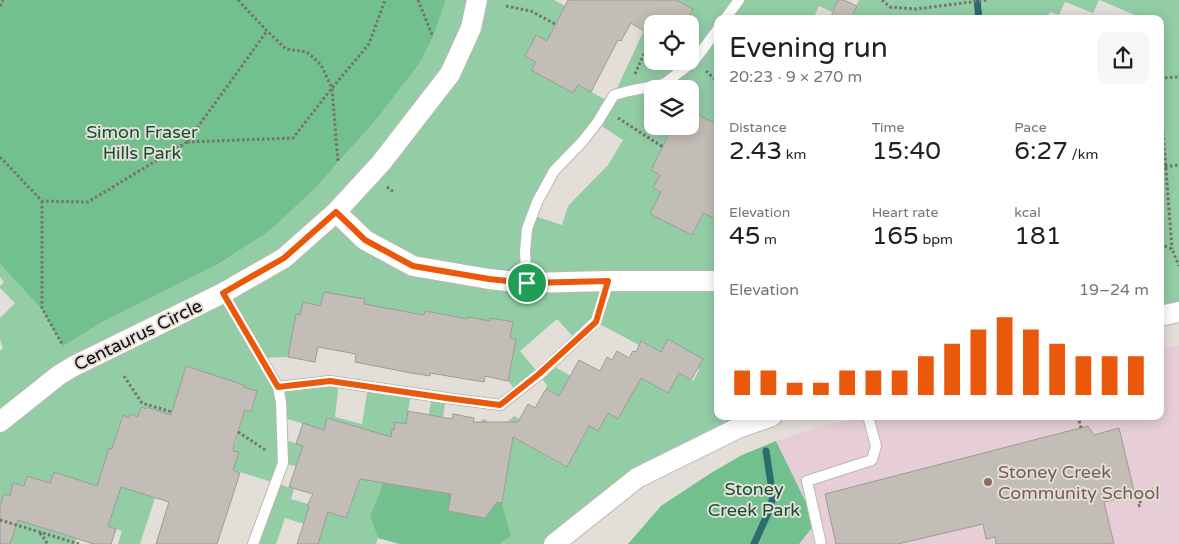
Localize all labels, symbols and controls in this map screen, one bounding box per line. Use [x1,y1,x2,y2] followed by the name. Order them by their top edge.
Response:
[644,15,699,135] map controls
[644,15,699,70] button: locate
[729,31,888,65] text: Evening run
[1097,32,1149,84] button: share
[729,67,862,87] text: 20:23 · 9 × 270 m
[644,80,699,135] button: layers
[729,119,787,136] text: Distance
[872,119,904,136] text: Time
[1014,119,1047,136] text: Pace
[86,121,198,164] park label: Simon Fraser Hills Park
[729,136,782,166] text: 2.43
[872,136,941,166] text: 15:40
[1014,136,1068,166] text: 6:27
[782,146,806,163] text: km
[1068,146,1098,163] text: /km
[729,204,790,221] text: Elevation
[872,204,938,221] text: Heart rate
[1014,204,1041,221] text: kcal
[729,221,760,251] text: 45
[872,221,919,251] text: 165
[1014,221,1061,251] text: 181
[760,231,777,248] text: m
[919,231,953,248] text: bpm
[506,262,548,304] pin
[513,269,541,297] icon: arrive
[729,280,799,300] text: Elevation
[1079,280,1149,300] text: 19–24 m
[70,294,206,376] street label: Centaurus Circle
[998,461,1160,504] place label: Stoney Creek Community School
[982,476,994,488] marker: Stoney Creek Community School
[708,478,800,521] park label: Stoney Creek Park

